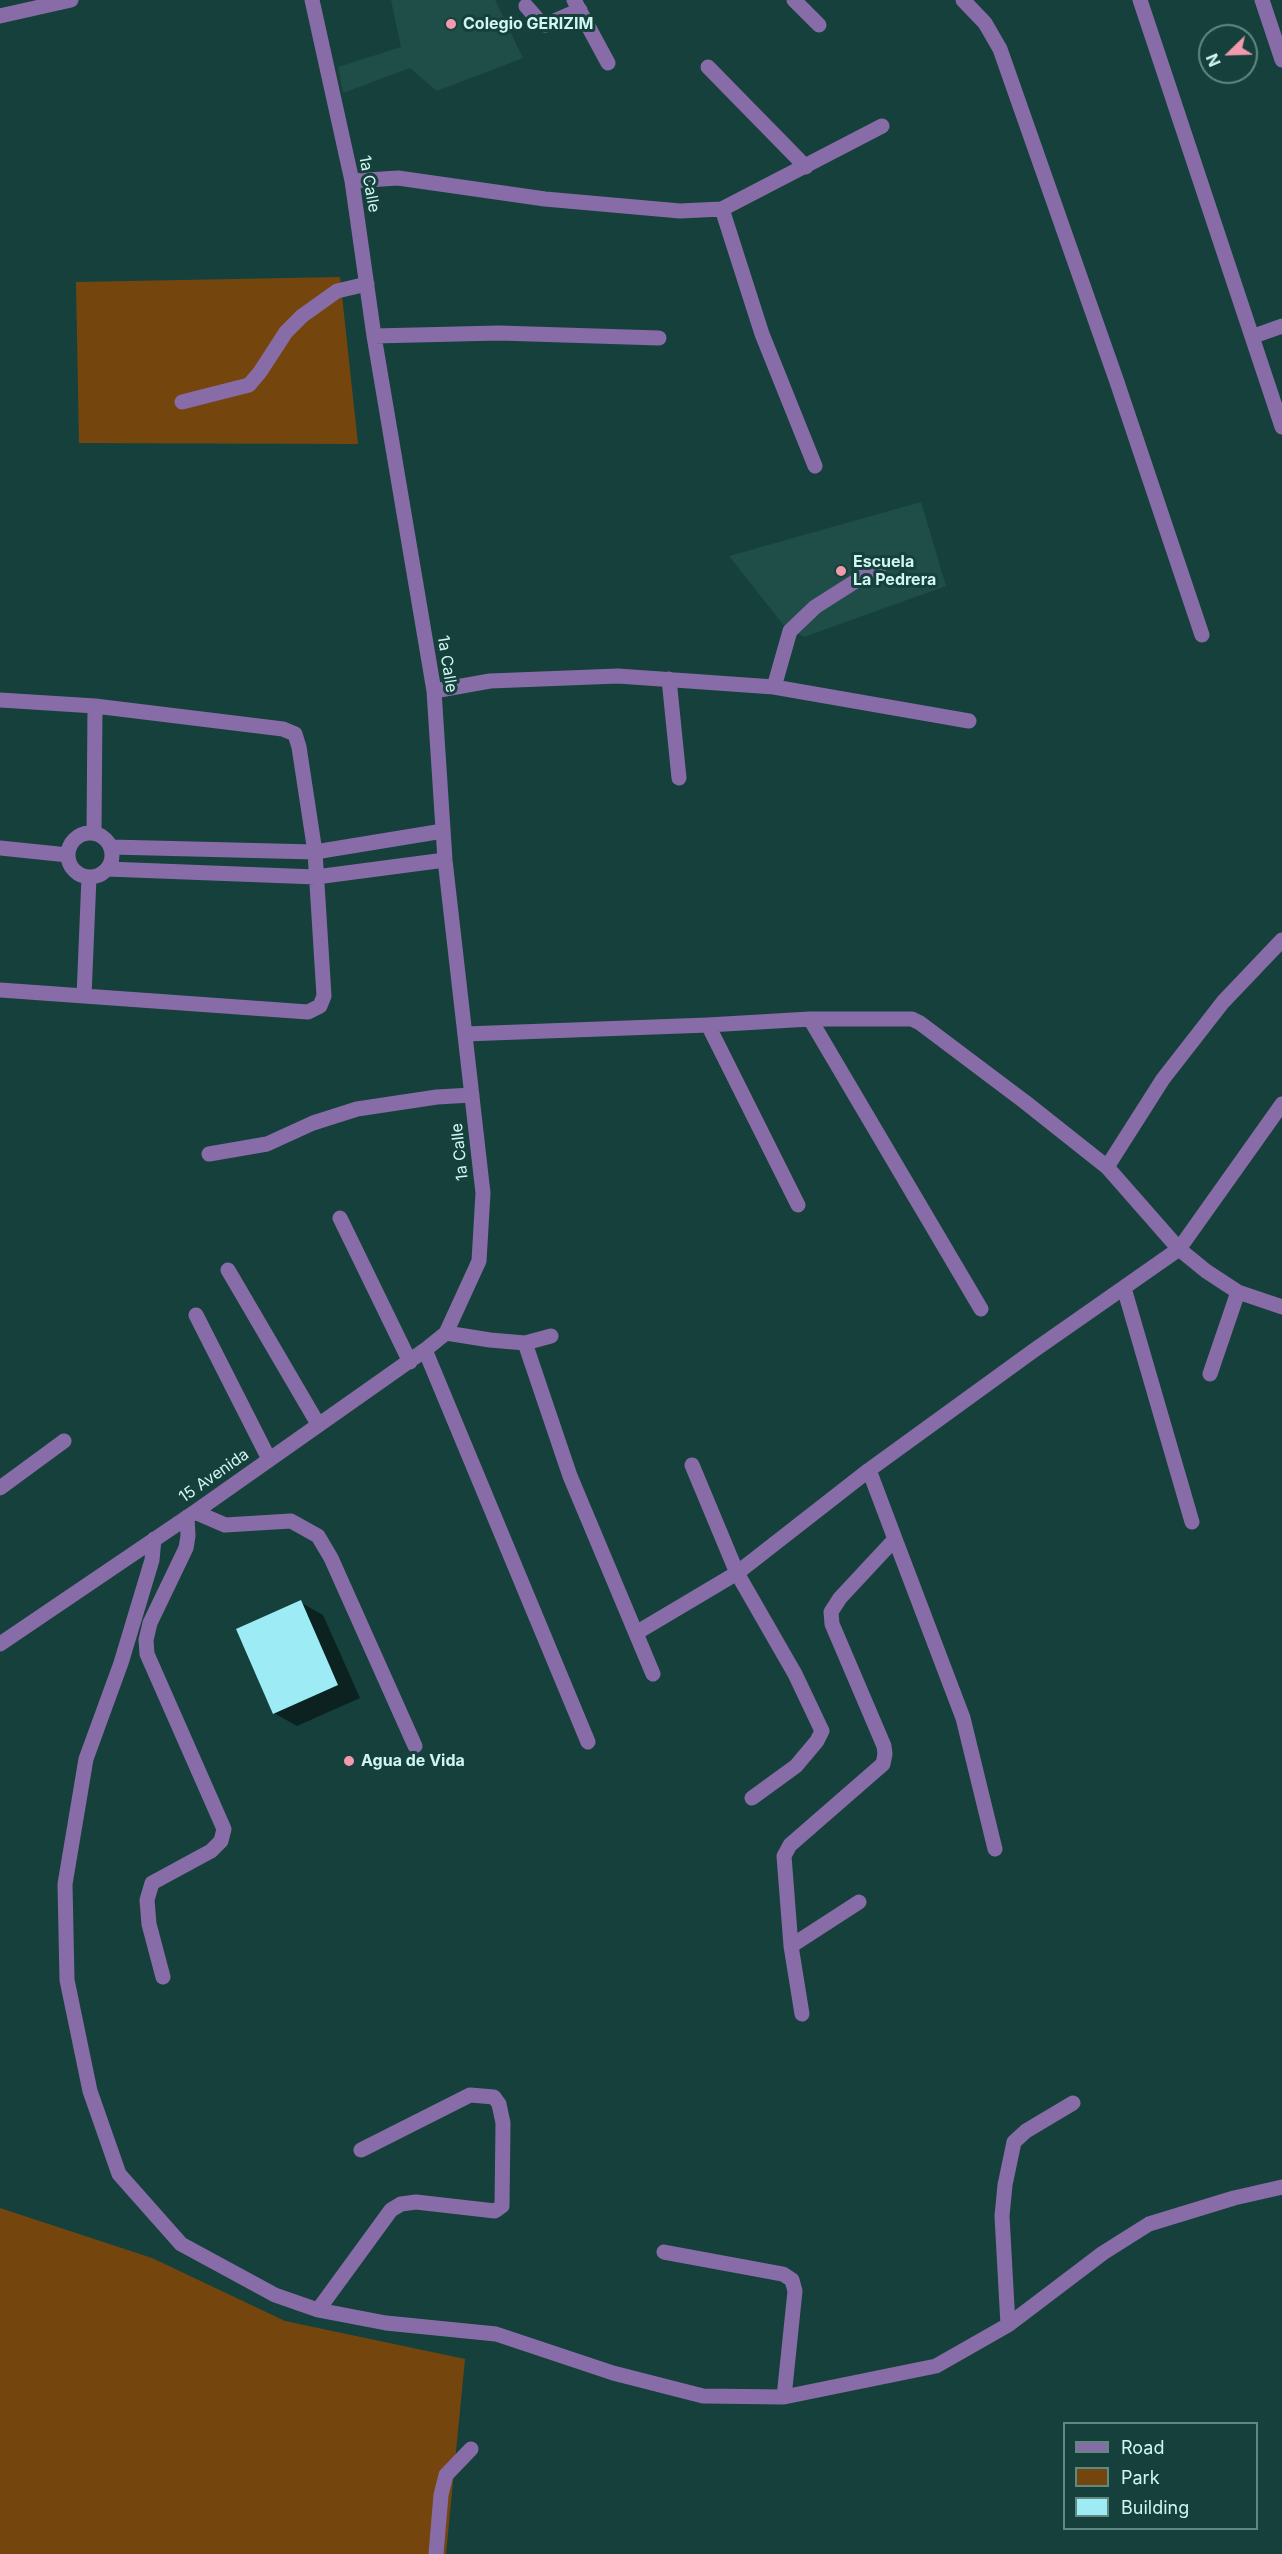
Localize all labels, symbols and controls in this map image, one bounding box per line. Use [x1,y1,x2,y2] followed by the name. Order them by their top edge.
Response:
[463,14,593,34] place label: Colegio GERIZIM
[444,17,458,31] marker: Colegio GERIZIM
[1198,24,1258,84] north arrow
[1202,51,1225,70] text: N
[355,154,383,214] street label: 1a Calle
[853,552,936,590] place label: Escuela La Pedrera
[834,564,848,578] marker: Escuela La Pedrera
[433,634,461,694] street label: 1a Calle
[447,1122,473,1182] street label: 1a Calle
[175,1445,253,1507] street label: 15 Avenida
[361,1751,465,1771] place label: Agua de Vida
[342,1754,356,1768] marker: Agua de Vida
[1063,2422,1258,2530] legend
[1121,2437,1164,2458] text: Road
[1121,2467,1160,2488] text: Park
[1121,2497,1189,2518] text: Building

